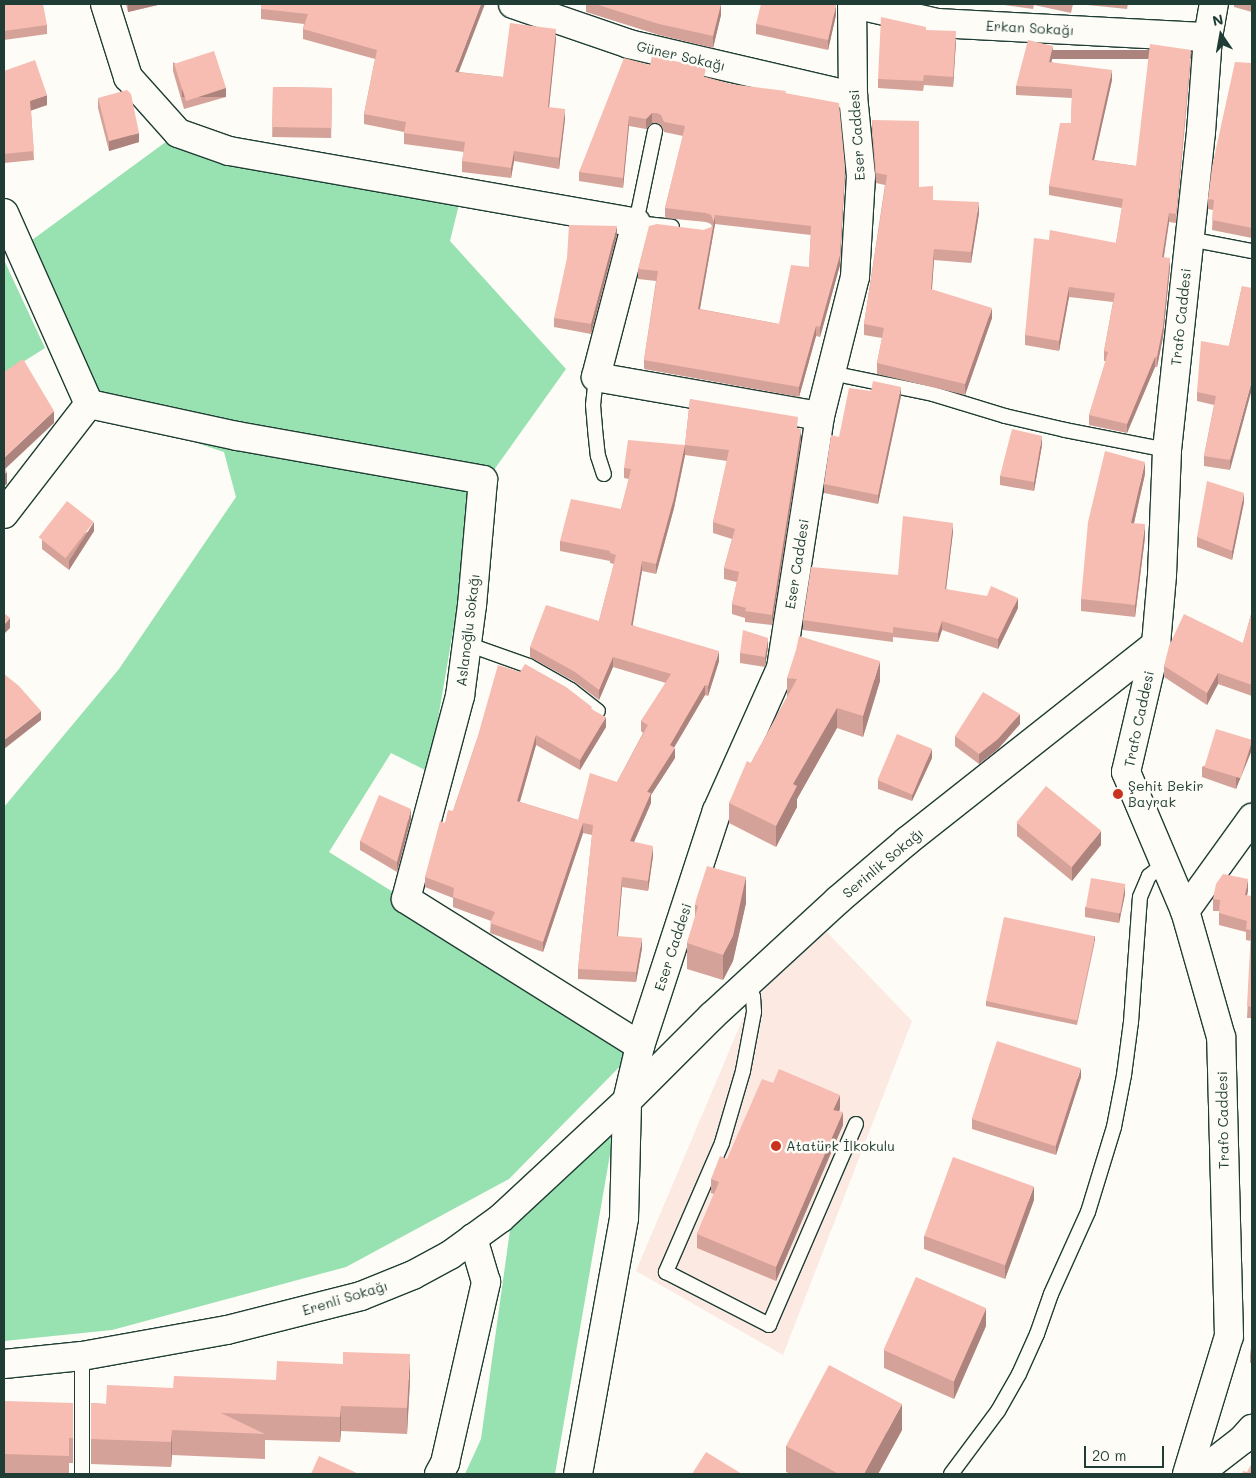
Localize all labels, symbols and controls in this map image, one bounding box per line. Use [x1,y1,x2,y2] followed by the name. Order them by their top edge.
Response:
[1211,9,1225,30] text: N
[1196,10,1246,60] north arrow
[985,17,1075,39] street label: Erkan Sokağı
[635,38,727,74] street label: Güner Sokağı
[845,89,869,181] street label: Eser Caddesi
[1168,267,1194,367] street label: Trafo Caddesi
[782,518,812,610] street label: Eser Caddesi
[453,573,483,687] street label: Aslanoğlu Sokağı
[1121,669,1157,769] street label: Trafo Caddesi
[1128,778,1203,810] place label: Şehit Bekir Bayrak
[1112,788,1124,800] marker: Şehit Bekir Bayrak
[839,824,927,902] street label: Serinlik Sokağı
[651,901,695,993] street label: Eser Caddesi
[1214,1071,1232,1169] street label: Trafo Caddesi
[786,1138,895,1154] place label: Atatürk İlkokulu
[770,1140,782,1152] marker: Atatürk İlkokulu
[300,1277,390,1319] street label: Erenli Sokağı
[1086,1436,1166,1468] scale bar
[1092,1445,1126,1465] text: 20 m

